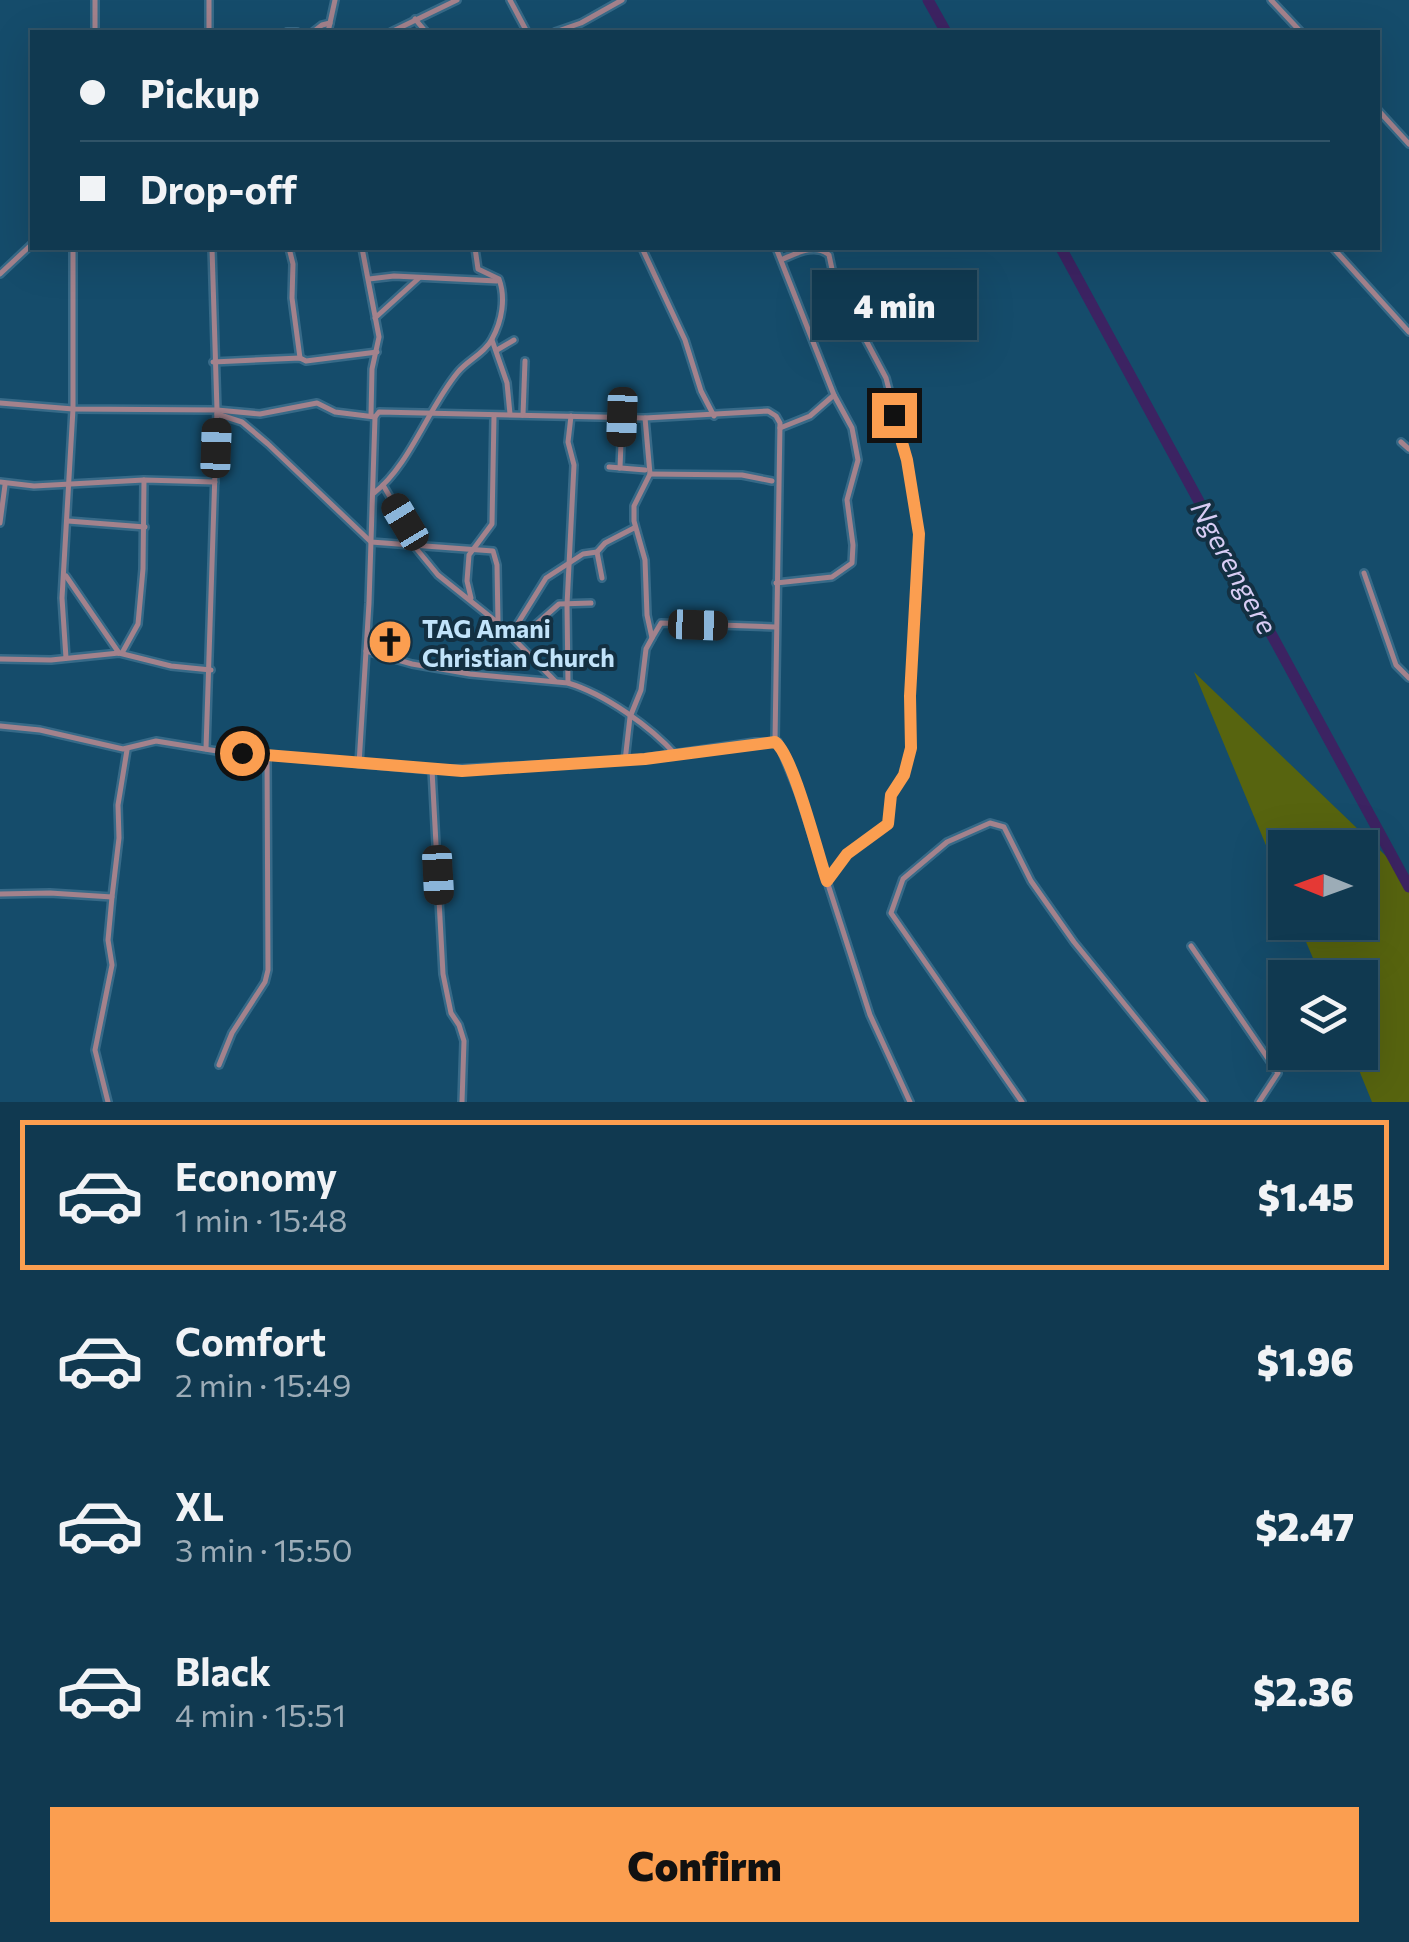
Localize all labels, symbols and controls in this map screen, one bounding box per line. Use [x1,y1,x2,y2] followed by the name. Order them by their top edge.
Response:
[140,69,260,116] text: Pickup
[140,165,297,212] text: Drop-off
[812,270,976,340] callout: 4 min
[854,285,935,325] text: 4 min
[606,386,638,448] car
[872,393,917,438] route end
[200,417,232,479] car
[377,489,433,555] car
[1184,494,1286,640] water label: Ngerengere
[667,609,729,641] car
[422,613,615,672] place label: TAG Amani Christian Church
[367,619,413,665] church icon: TAG Amani Christian Church
[220,731,265,776] route start
[1268,830,1378,940] north arrow
[1268,830,1378,1070] map controls
[421,844,455,906] car
[1268,960,1378,1070] button: layers
[55,1150,145,1240] icon: car
[175,1152,337,1199] text: Economy
[1258,1172,1354,1219] text: $1.45
[175,1199,347,1239] text: 1 min · 15:48
[55,1315,145,1405] icon: car
[175,1317,326,1364] text: Comfort
[1257,1337,1354,1384] text: $1.96
[175,1364,351,1404] text: 2 min · 15:49
[55,1480,145,1570] icon: car
[175,1482,224,1529] text: XL
[1255,1502,1354,1549] text: $2.47
[175,1529,353,1569] text: 3 min · 15:50
[55,1645,145,1735] icon: car
[175,1647,271,1694] text: Black
[1253,1667,1354,1714] text: $2.36
[175,1694,346,1734] text: 4 min · 15:51
[50,1807,1359,1922] button: Confirm

